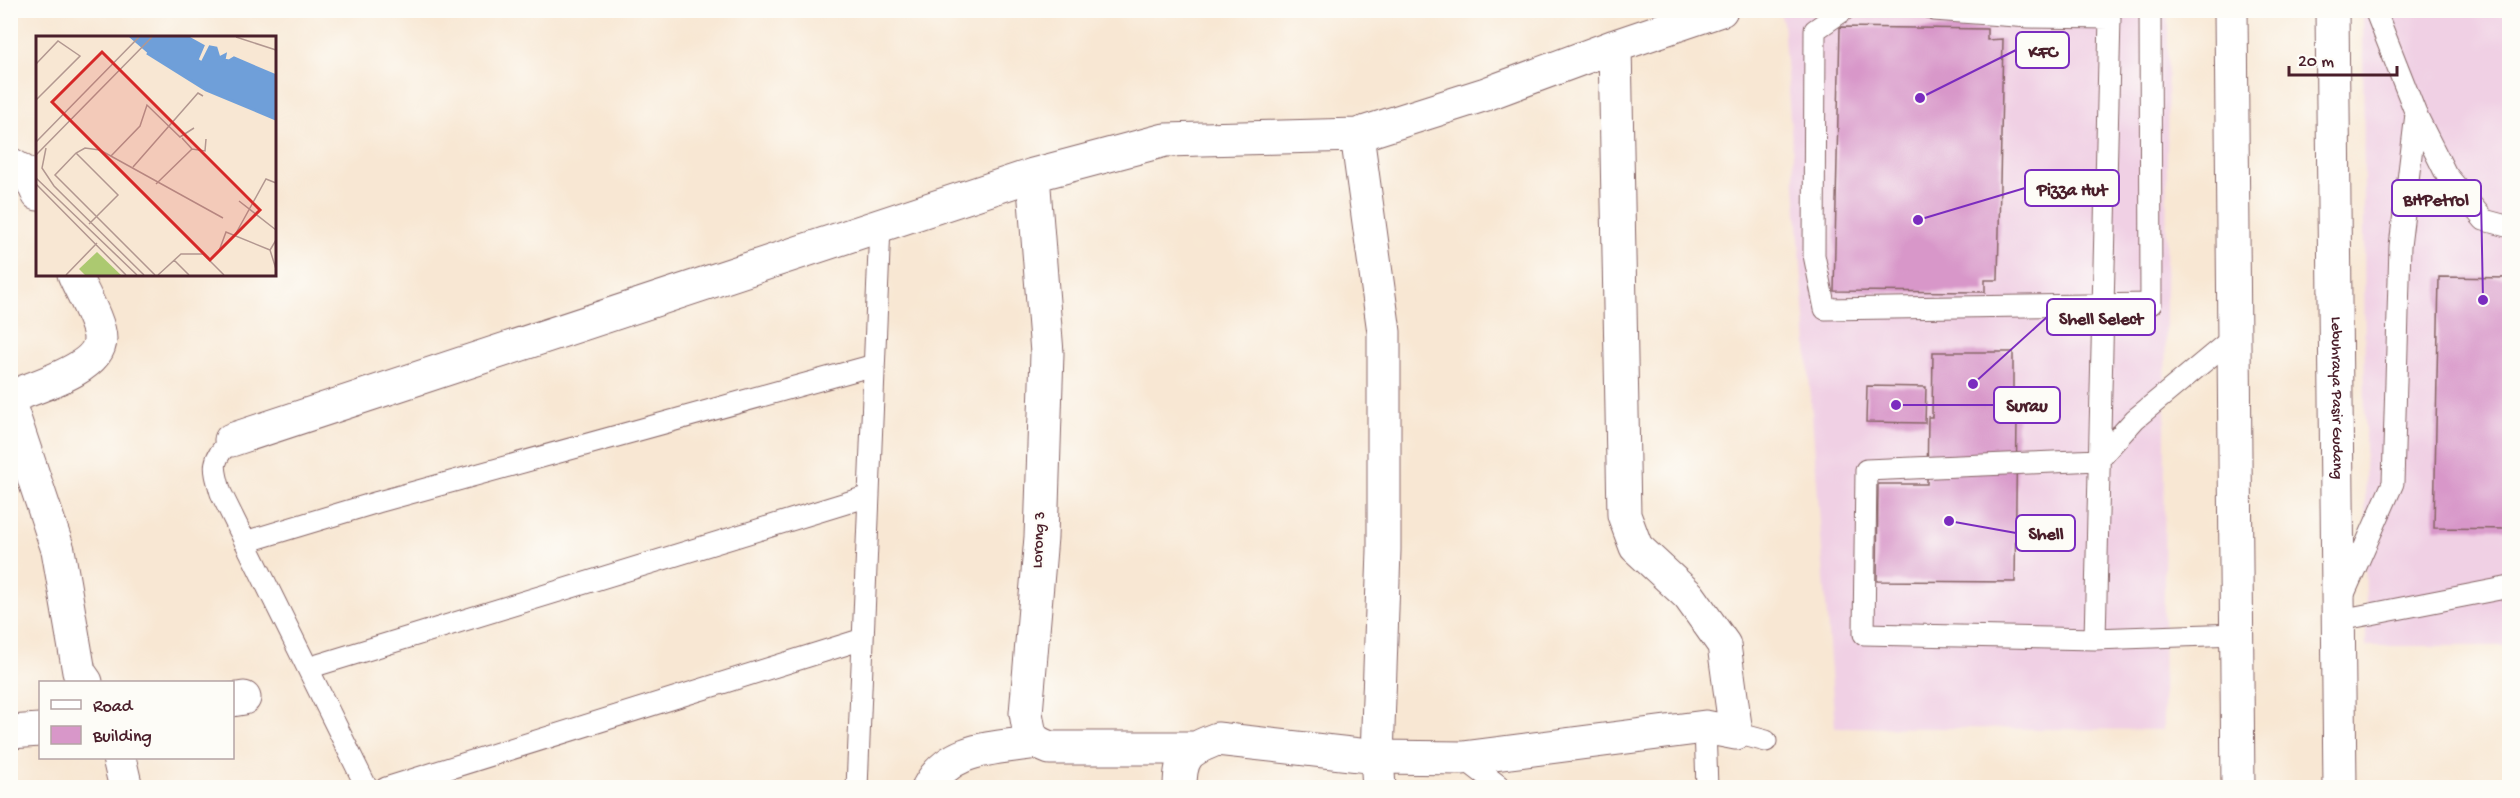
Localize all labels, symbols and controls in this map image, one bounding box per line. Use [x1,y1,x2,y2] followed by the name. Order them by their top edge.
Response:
[2016,32,2069,68] callout: KFC
[36,36,276,276] inset map
[2289,39,2397,77] scale bar
[2028,43,2060,64] text: KFC
[2298,52,2334,73] text: 20 m
[2025,170,2119,206] callout: Pizza Hut
[2392,180,2481,216] callout: BHPetrol
[2036,181,2109,202] text: Pizza Hut
[2402,191,2469,212] text: BHPetrol
[2047,299,2155,335] callout: Shell Select
[2059,310,2145,331] text: Shell Select
[2326,316,2346,480] street label: Lebuhraya Pasir Gudang
[1994,387,2060,423] callout: Surau
[2006,397,2048,418] text: Surau
[1029,511,1051,569] street label: Lorong 3
[2016,515,2075,551] callout: Shell
[2028,525,2064,546] text: Shell
[39,681,234,759] legend
[93,697,134,718] text: Road
[92,727,152,748] text: Building

